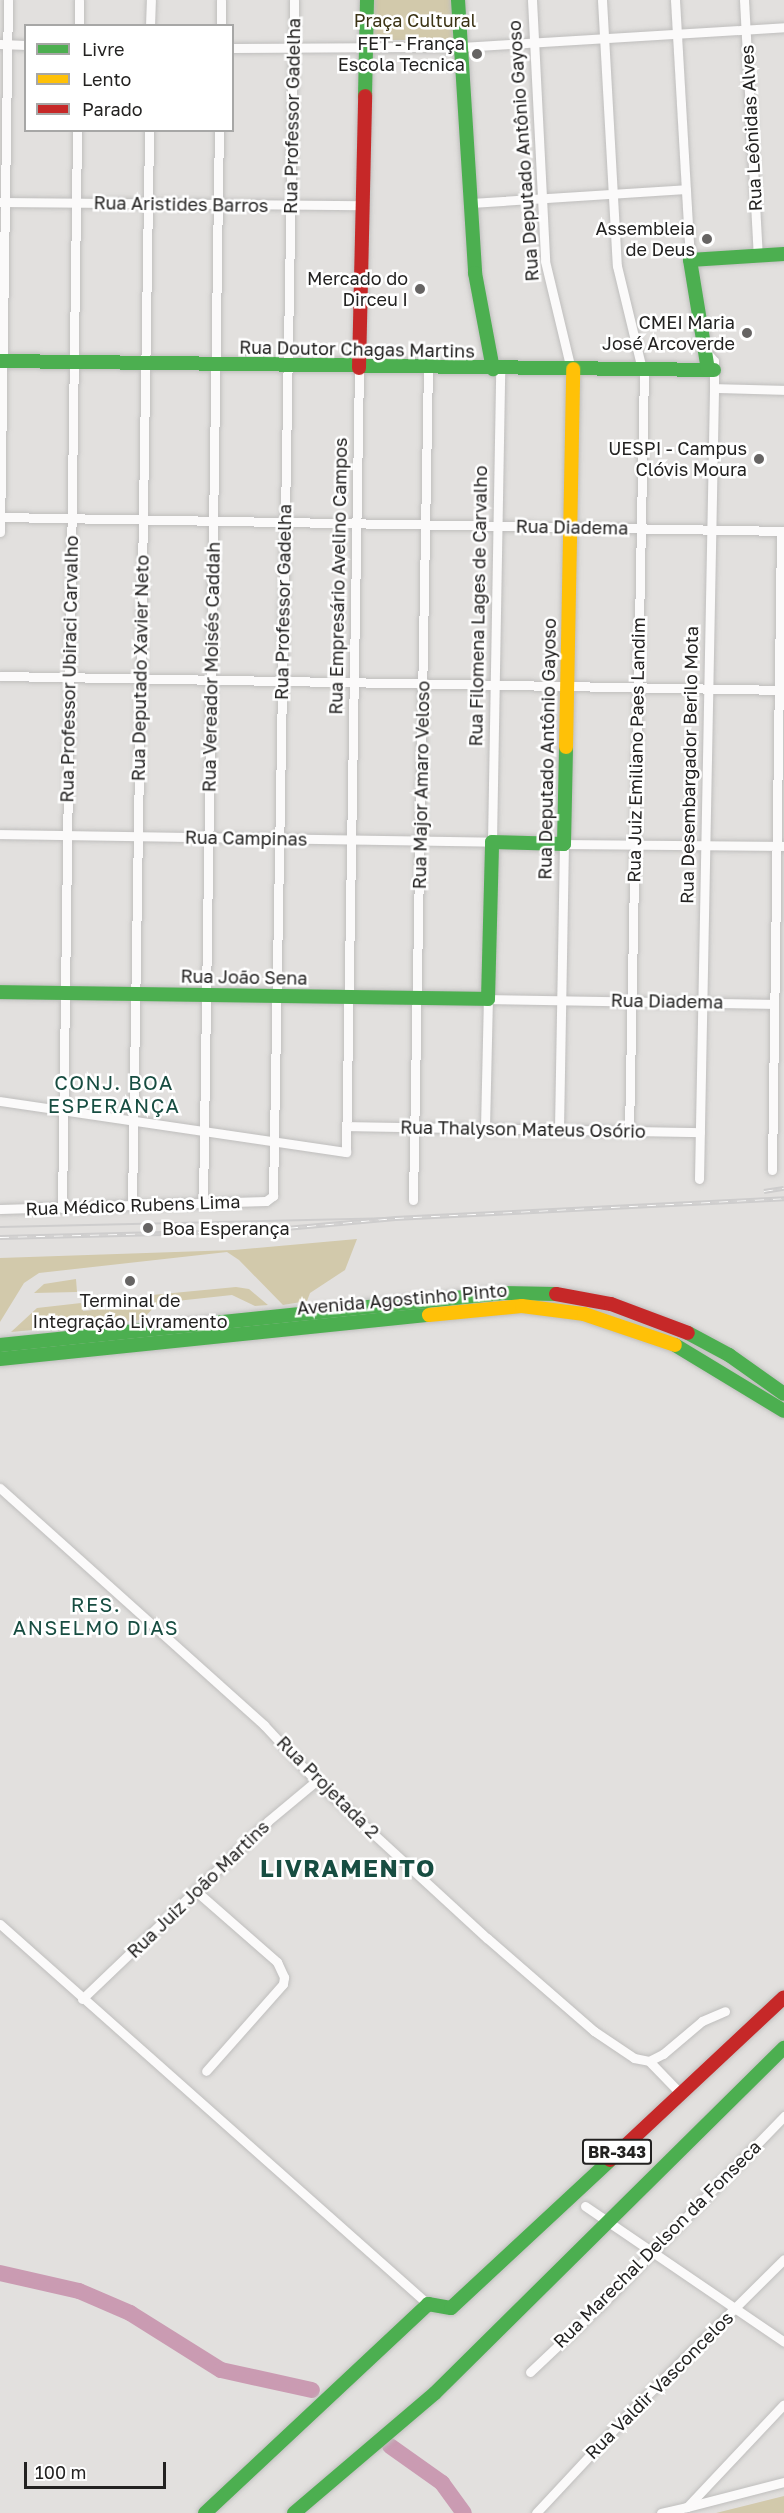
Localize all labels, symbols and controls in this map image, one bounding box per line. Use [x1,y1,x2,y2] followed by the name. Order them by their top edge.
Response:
[354,9,476,31] park label: Praça Cultural
[279,18,305,214] street label: Rua Professor Gadelha
[503,20,543,282] street label: Rua Deputado Antônio Gayoso
[24,24,234,132] legend
[338,33,465,76] place label: FET - França Escola Tecnica
[82,38,124,60] text: Livre
[736,44,766,212] street label: Rua Leônidas Alves
[470,47,484,61] marker: FET - França Escola Tecnica
[82,68,131,90] text: Lento
[82,98,143,120] text: Parado
[93,192,269,216] street label: Rua Aristides Barros
[595,218,695,260] place label: Assembleia de Deus
[700,232,714,246] marker: Assembleia de Deus
[307,268,408,310] place label: Mercado do Dirceu I
[413,282,427,296] marker: Mercado do Dirceu I
[602,312,735,354] place label: CMEI Maria José Arcoverde
[740,326,754,340] marker: CMEI Maria José Arcoverde
[239,336,475,362] street label: Rua Doutor Chagas Martins
[325,437,351,715] street label: Rua Empresário Avelino Campos
[608,438,747,480] place label: UESPI - Campus Clóvis Moura
[752,452,766,466] marker: UESPI - Campus Clóvis Moura
[465,465,491,747] street label: Rua Filomena Lages de Carvalho
[270,504,296,700] street label: Rua Professor Gadelha
[515,515,629,539] street label: Rua Diadema
[56,535,82,803] street label: Rua Professor Ubiraci Carvalho
[198,542,224,792] street label: Rua Vereador Moisés Caddah
[127,554,153,782] street label: Rua Deputado Xavier Neto
[623,617,649,883] street label: Rua Juiz Emiliano Paes Landim
[534,618,560,880] street label: Rua Deputado Antônio Gayoso
[676,626,702,904] street label: Rua Desembargador Berilo Mota
[408,680,434,890] street label: Rua Major Amaro Veloso
[185,826,307,850] street label: Rua Campinas
[180,965,308,989] street label: Rua João Sena
[610,989,724,1013] street label: Rua Diadema
[48,1071,180,1118] district label: CONJ. BOA ESPERANÇA
[400,1116,646,1142] street label: Rua Thalyson Mateus Osório
[25,1190,241,1220] street label: Rua Médico Rubens Lima
[162,1217,290,1239] place label: Boa Esperança
[139,1219,157,1237] marker: Boa Esperança
[123,1274,137,1288] marker: Terminal de Integração Livramento
[296,1279,508,1319] street label: Avenida Agostinho Pinto
[33,1290,227,1332] place label: Terminal de Integração Livramento
[13,1593,179,1640] district label: RES. ANSELMO DIAS
[272,1731,384,1843] street label: Rua Projetada 2
[123,1816,273,1962] street label: Rua Juiz João Martins
[260,1854,436,1882] district label: LIVRAMENTO
[549,2136,765,2352] street label: Rua Marechal Delson da Fonseca
[581,2139,653,2165] road number: BR-343
[581,2307,737,2463] street label: Rua Valdir Vasconcelos
[27,2450,170,2488] scale bar
[35,2461,86,2483] text: 100 m

